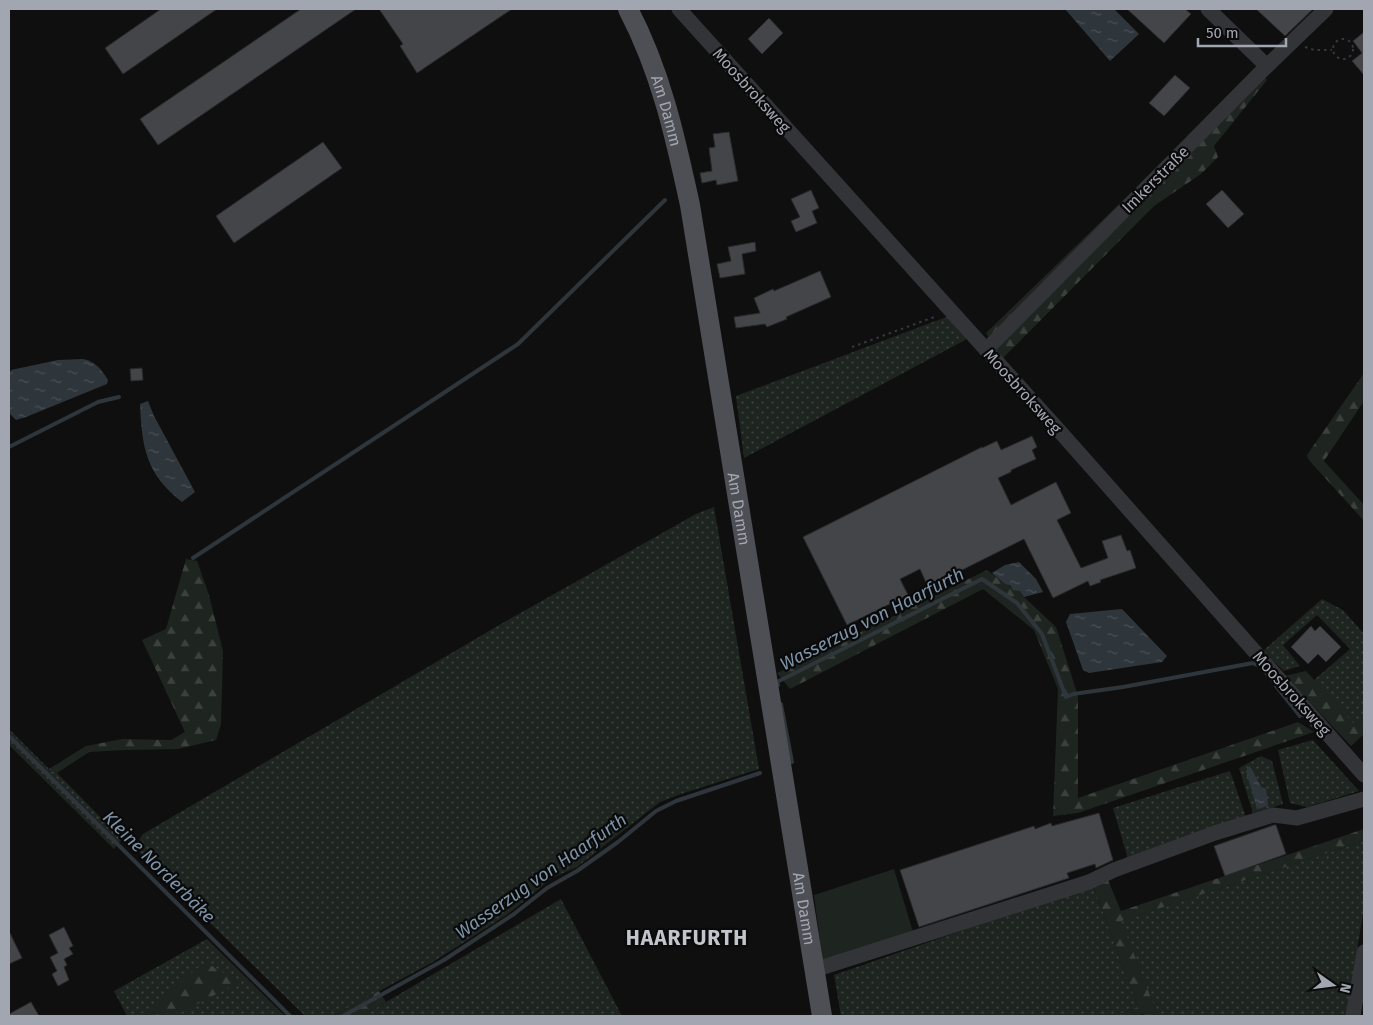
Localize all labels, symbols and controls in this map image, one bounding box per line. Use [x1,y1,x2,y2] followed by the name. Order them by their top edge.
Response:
[1198,15,1286,47] scale bar
[1206,24,1239,42] text: 50 m
[709,44,795,137] street label: Moosbroksweg
[647,73,685,148] street label: Am Damm
[1118,142,1193,217] street label: Imkerstraße
[980,345,1066,438] street label: Moosbroksweg
[724,471,754,547] street label: Am Damm
[776,563,968,675] water label: Wasserzug von Haarfurth
[1249,647,1335,740] street label: Moosbroksweg
[98,806,220,928] water label: Kleine Norderbäke
[451,809,631,943] water label: Wasserzug von Haarfurth
[789,871,819,946] street label: Am Damm
[626,925,748,951] district label: HAARFURTH
[1308,960,1358,1010] north arrow
[1336,981,1355,995] text: N

